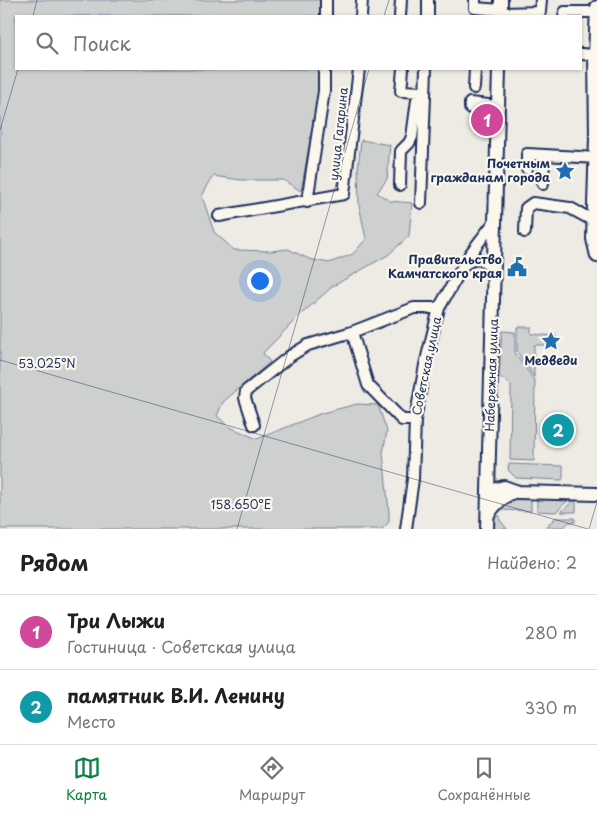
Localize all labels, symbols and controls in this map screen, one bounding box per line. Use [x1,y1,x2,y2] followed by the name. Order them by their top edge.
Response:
[15,15,582,70] search box
[33,29,61,57] icon: search
[73,29,131,57] text: Поиск
[324,86,352,181] street label: улица Гагарина
[471,101,503,139] pin: 1
[431,154,550,186] place label: Почетным гражданам города
[554,160,576,182] place icon: Почетным гражданам города
[388,250,502,282] place label: Правительство Камчатского края
[506,256,528,278] public building icon: Правительство Камчатского края
[247,268,273,294] your location
[407,314,445,417] street label: Советская улица
[480,318,502,432] street label: Набережная улица
[540,330,562,352] place icon: Медведи
[524,351,578,369] place label: Медведи
[18,354,76,372] text: 53.025°N
[542,411,574,449] pin: 2
[211,495,271,513] text: 158.650°E
[20,546,88,578] text: Рядом
[487,550,577,574] text: Найдено: 2
[67,606,165,634] text: Три Лыжи
[32,620,40,644] text: 1
[525,620,577,644] text: 280 m
[67,634,296,658] text: Гостиница · Советская улица
[67,681,285,709] text: памятник В.И. Ленину
[30,695,42,719] text: 2
[524,695,577,719] text: 330 m
[67,709,116,733] text: Место
[66,754,107,805] tab: Карта
[239,754,305,805] tab: Маршрут
[437,754,531,805] tab: Сохранённые

